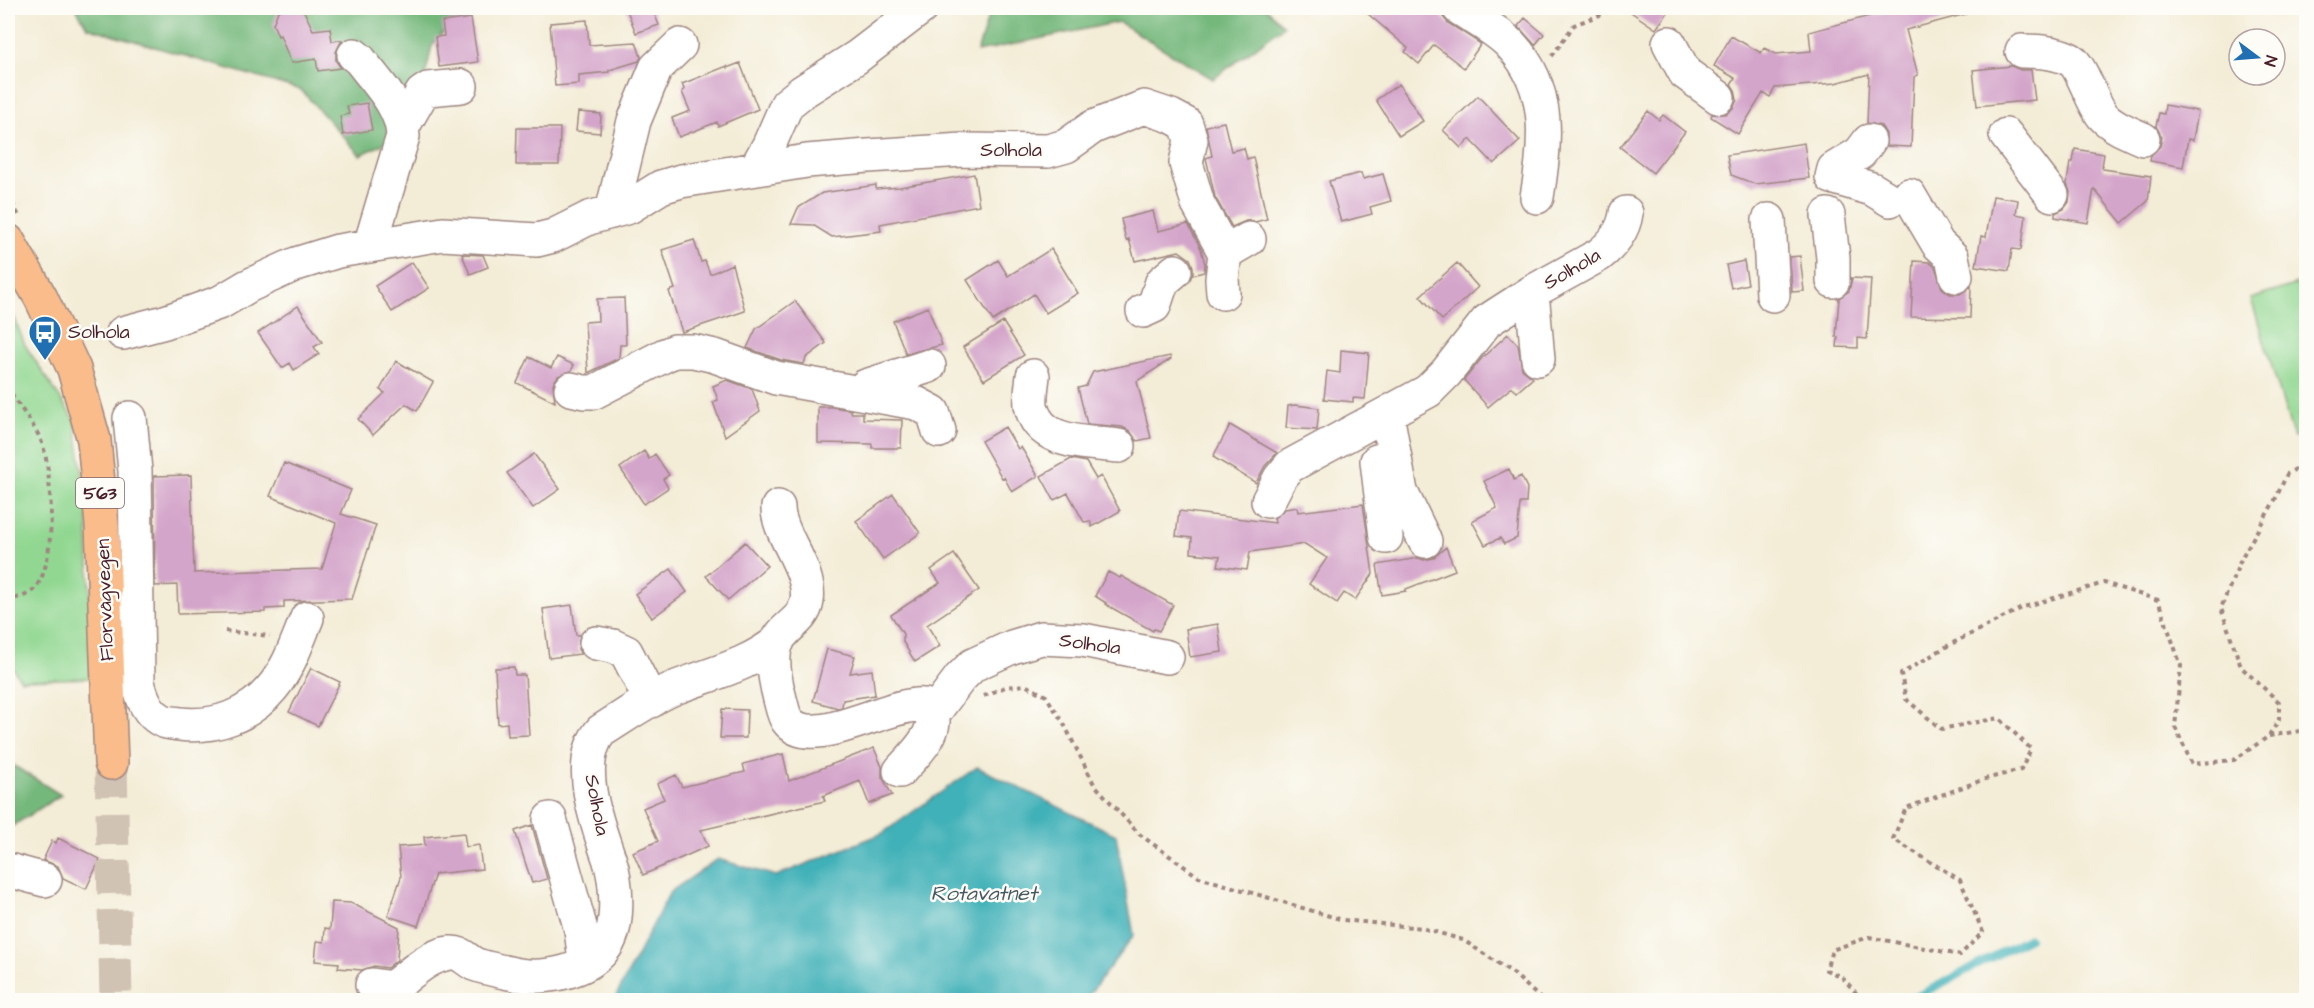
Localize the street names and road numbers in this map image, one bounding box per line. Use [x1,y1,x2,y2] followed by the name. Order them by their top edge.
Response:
[980,136,1042,164] street label: Solhola
[1538,241,1606,297] street label: Solhola
[76,478,124,508] road number: 563
[89,538,122,662] street label: Florvågvegen
[1057,626,1123,662] street label: Solhola
[577,772,617,838] street label: Solhola

